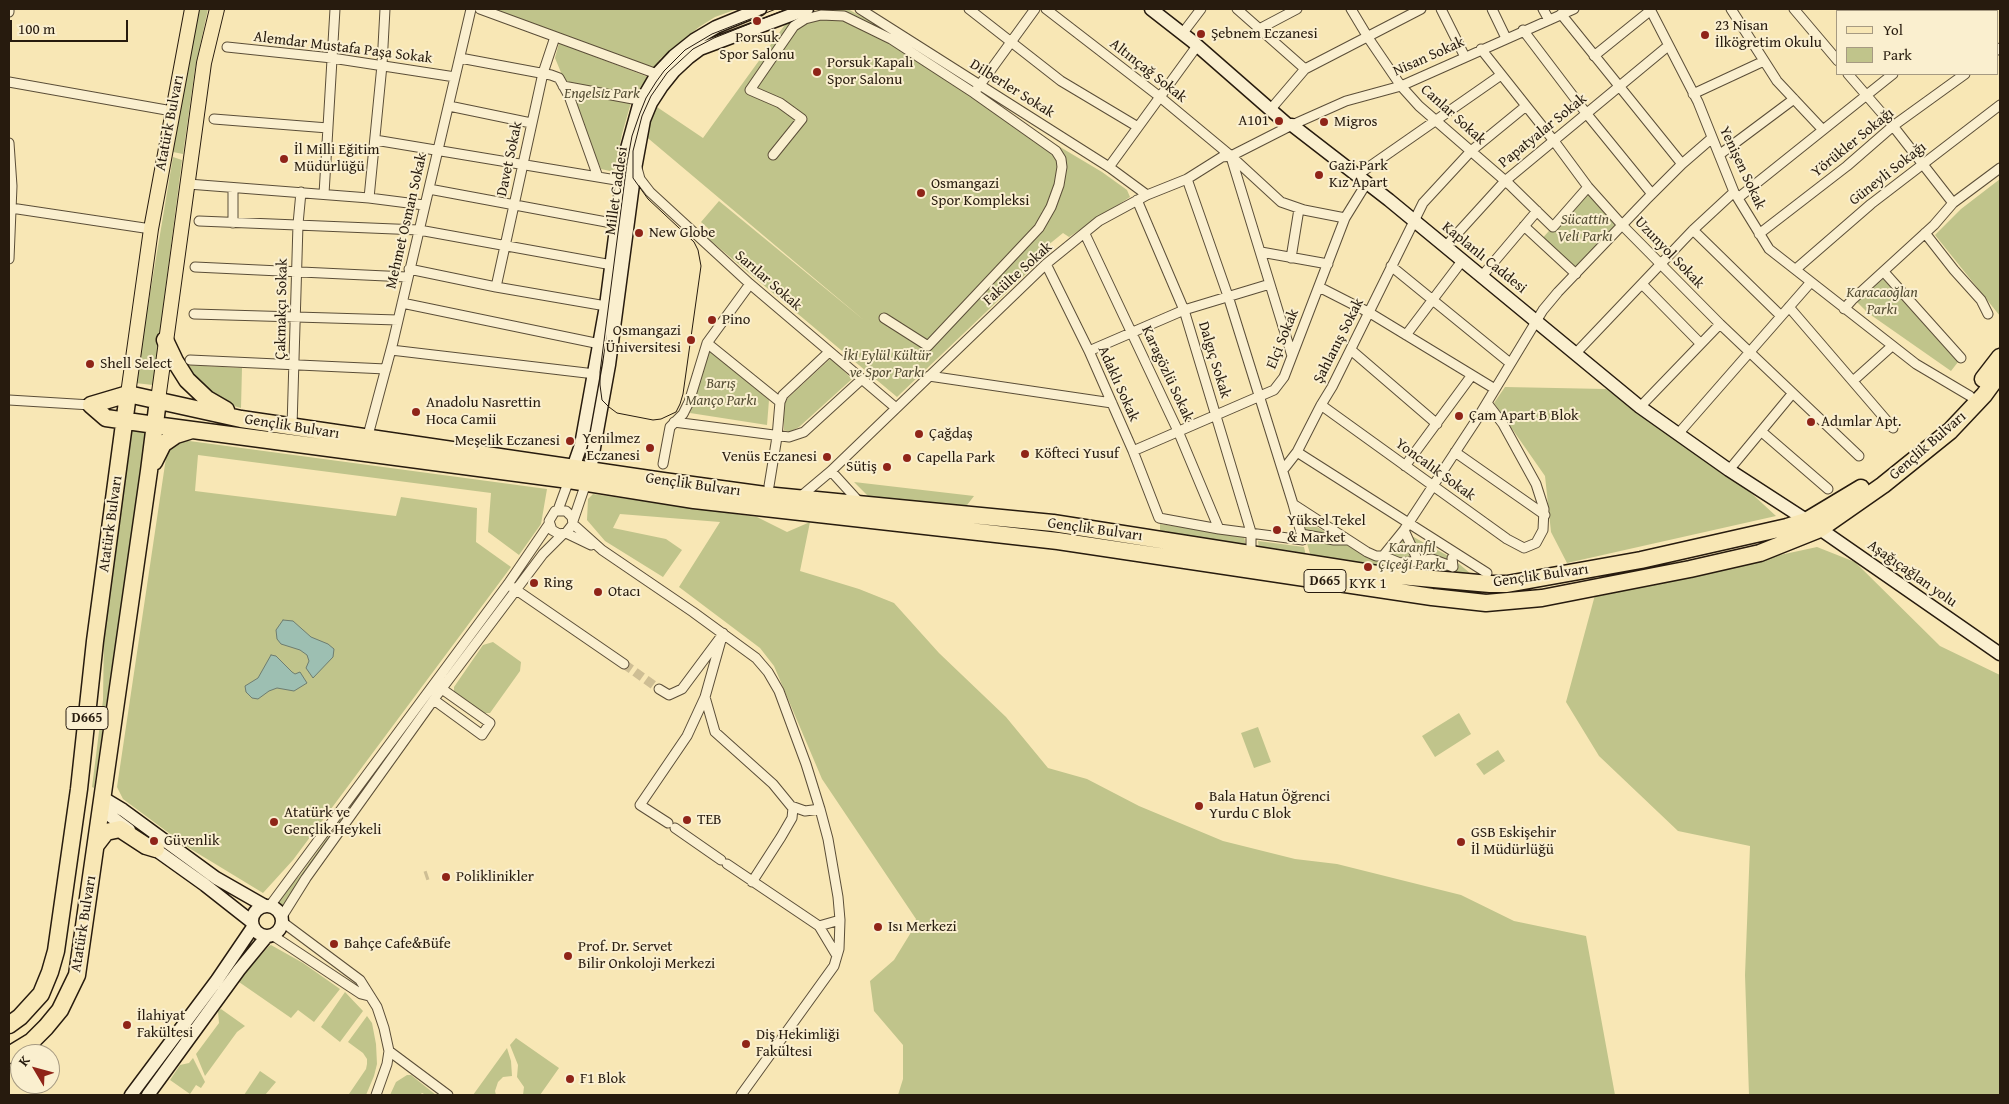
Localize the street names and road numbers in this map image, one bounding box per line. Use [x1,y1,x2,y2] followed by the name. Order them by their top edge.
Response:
[253,28,433,68] street label: Alemdar Mustafa Paşa Sokak
[1391,33,1467,81] street label: Nisan Sokak
[1106,35,1190,107] street label: Altınçağ Sokak
[966,56,1058,122] street label: Dilberler Sokak
[152,73,188,173] street label: Atatürk Bulvarı
[1417,81,1489,149] street label: Canlar Sokak
[1495,90,1591,172] street label: Papatyalar Sokak
[1808,104,1898,182] street label: Yörükler Sokağı
[493,120,527,198] street label: Davet Sokak
[1715,123,1769,213] street label: Yenişen Sokak
[1846,138,1930,210] street label: Güneyli Sokağı
[602,146,632,236] street label: Millet Caddesi
[383,151,431,291] street label: Mehmet Osman Sokak
[1630,213,1708,293] street label: Uzunyol Sokak
[1438,218,1530,298] street label: Kaplanlı Caddesi
[980,238,1056,310] street label: Fakülte Sokak
[731,247,805,315] street label: Sarılar Sokak
[272,258,292,360] street label: Çakmakçı Sokak
[1310,295,1368,387] street label: Şahlanış Sokak
[1263,306,1303,372] street label: Elçi Sokak
[1194,319,1234,401] street label: Dalgıç Sokak
[1137,323,1197,425] street label: Karagözlü Sokak
[1093,343,1143,425] street label: Adaklı Sokak
[1886,408,1970,484] street label: Gençlik Bulvarı
[243,411,341,443] street label: Gençlik Bulvarı
[1391,435,1479,505] street label: Yoncalık Sokak
[644,469,742,501] street label: Gençlik Bulvarı
[95,474,127,574] street label: Atatürk Bulvarı
[1046,514,1144,546] street label: Gençlik Bulvarı
[1864,536,1960,612] street label: Aşağıçağlan yolu
[1492,560,1590,592] street label: Gençlik Bulvarı
[1304,570,1346,592] road number: D665
[66,706,108,730] road number: D665
[67,874,101,974] street label: Atatürk Bulvarı

